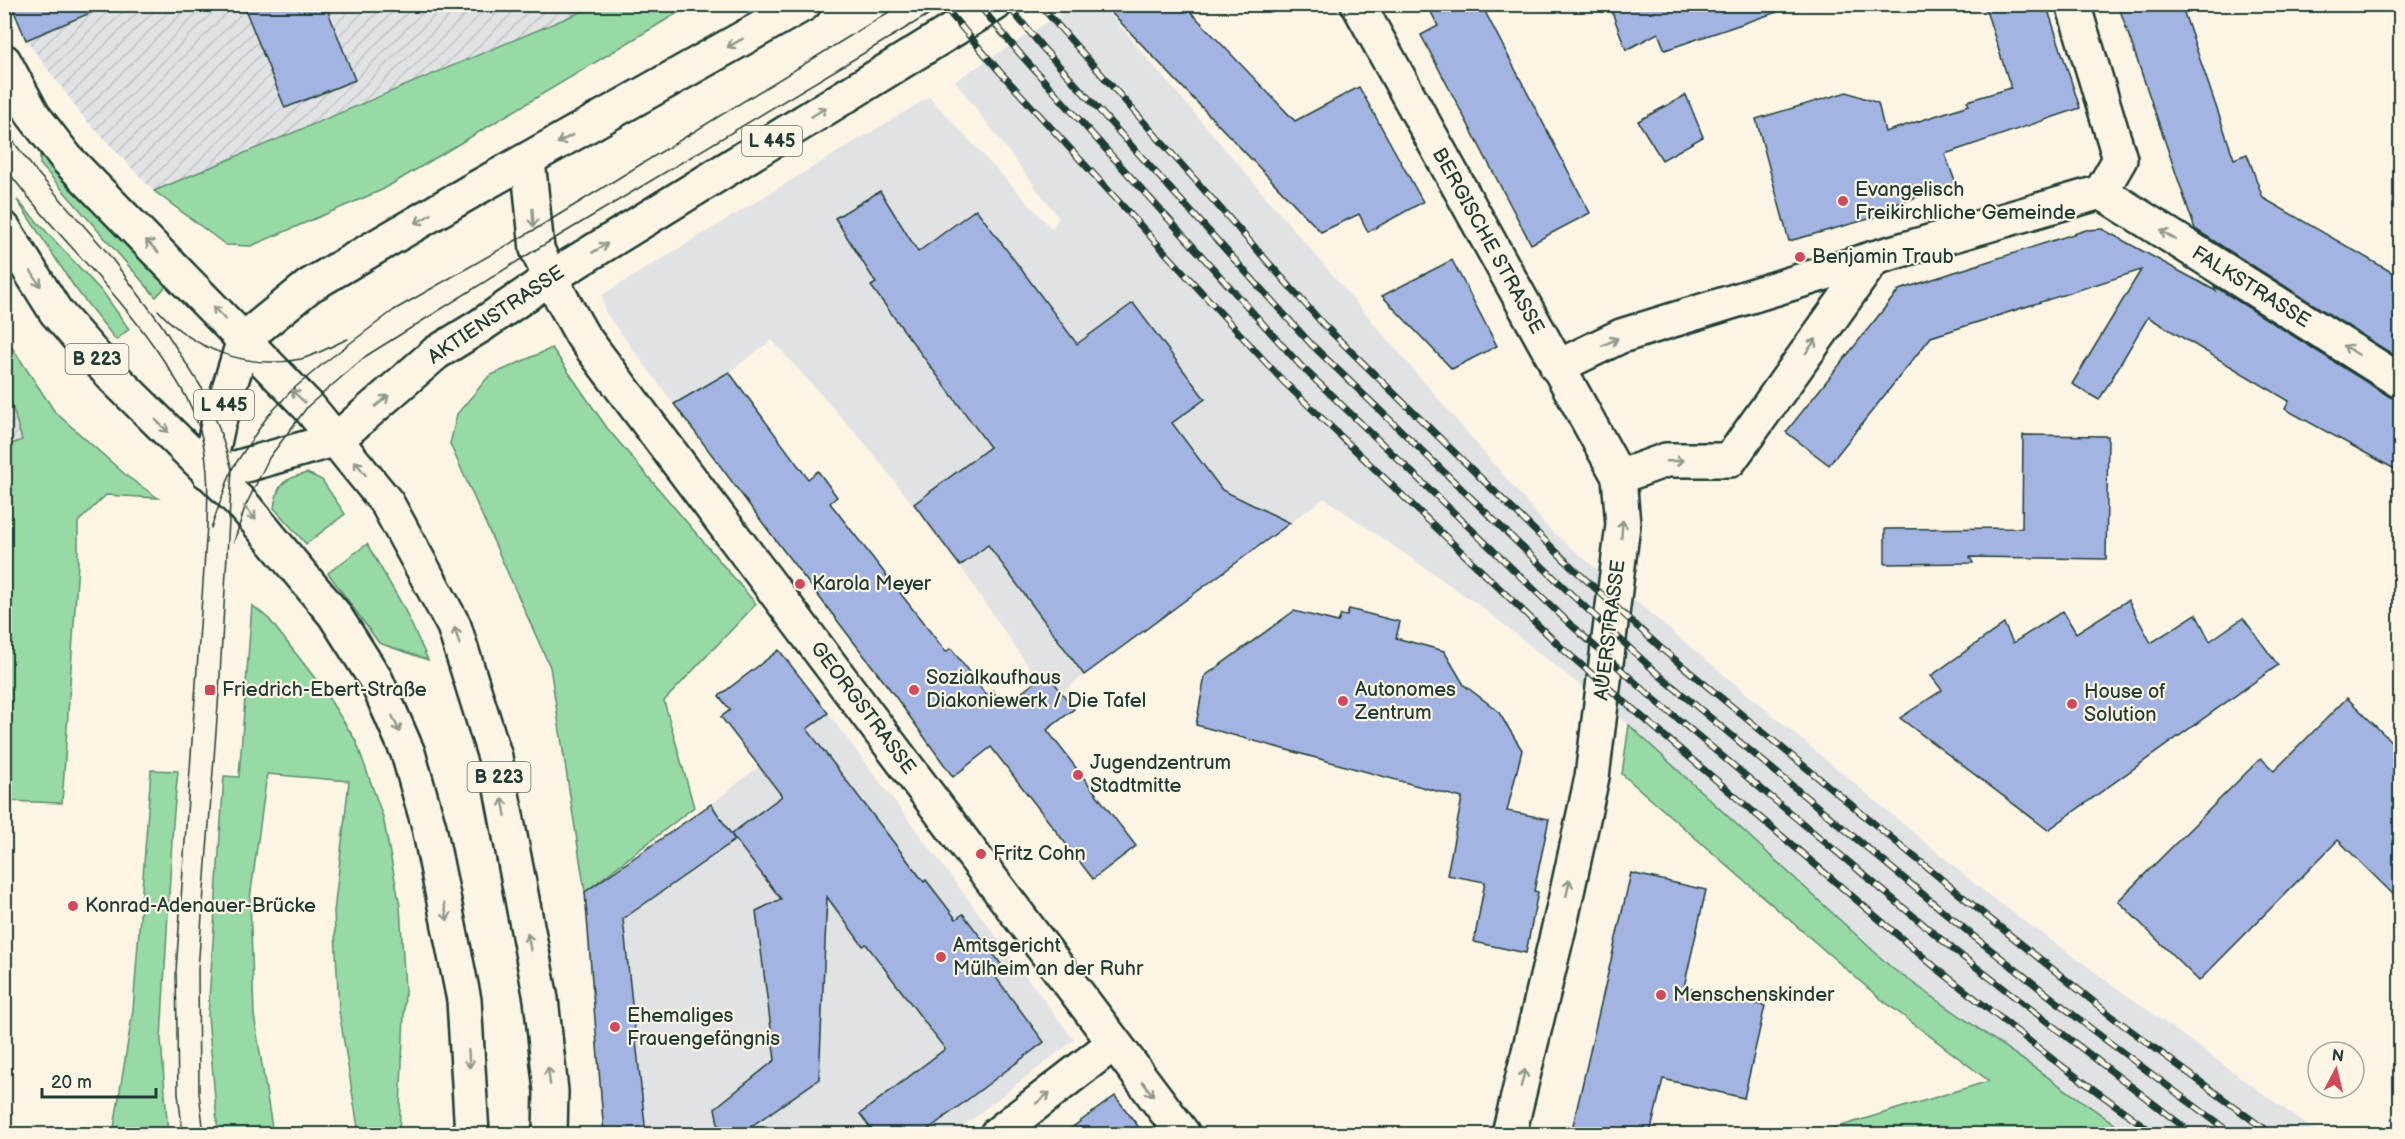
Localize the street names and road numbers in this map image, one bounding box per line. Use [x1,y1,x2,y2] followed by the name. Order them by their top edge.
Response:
[742,126,802,156] road number: L 445
[1427,144,1549,338] street label: BERGISCHE STRASSE
[2187,241,2315,333] street label: FALKSTRASSE
[423,261,569,369] street label: AKTIENSTRASSE
[66,344,128,374] road number: B 223
[194,390,254,420] road number: L 445
[1589,558,1631,702] street label: AUERSTRASSE
[805,637,921,779] street label: GEORGSTRASSE
[468,762,530,792] road number: B 223

